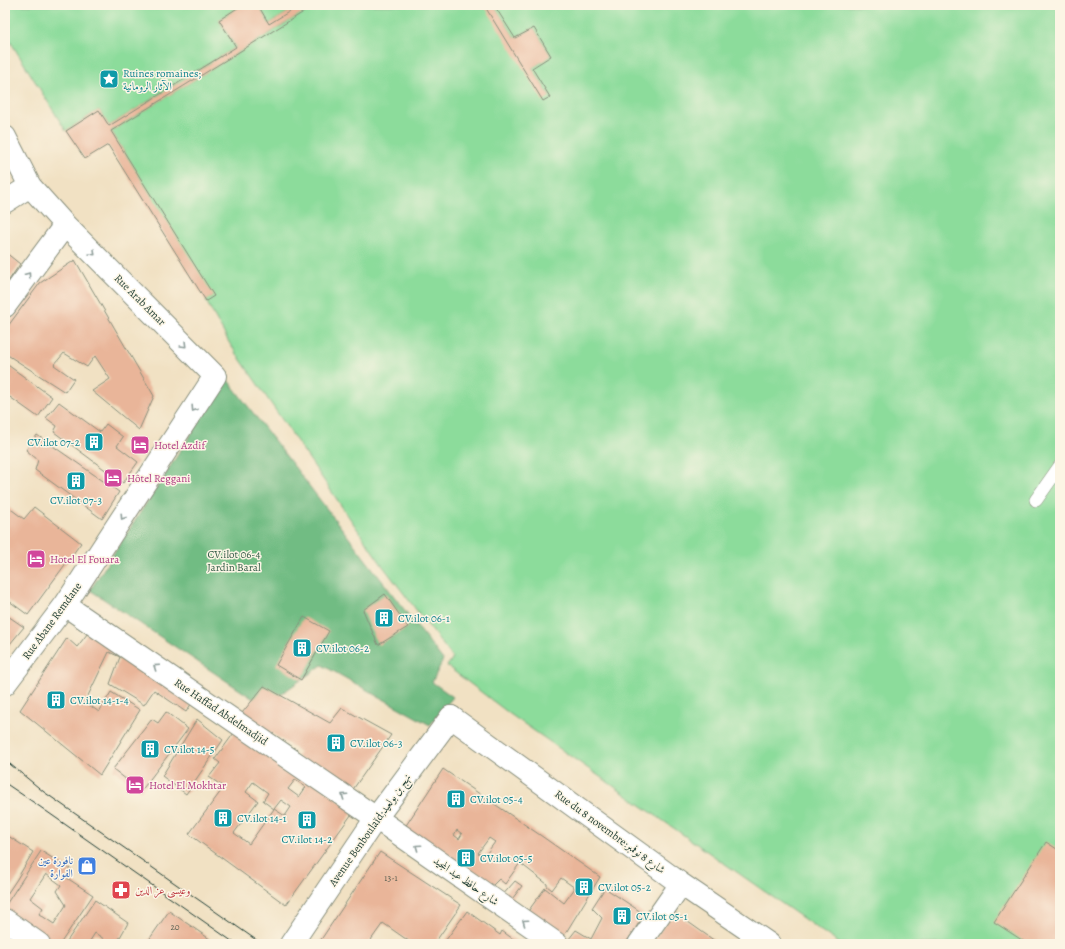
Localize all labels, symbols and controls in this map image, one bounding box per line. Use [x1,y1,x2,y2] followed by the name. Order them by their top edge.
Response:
[123,66,201,94] place label: Ruines romaines; الآثار الرومانية
[98,68,120,90] place icon: Ruines romaines; الآثار الرومانية
[88,248,96,255] one-way arrow
[111,271,169,329] street label: Rue Arab Amar
[23,272,31,279] one-way arrow
[179,340,187,348] one-way arrow
[192,404,199,411] one-way arrow
[83,431,105,453] building icon: CV.ilot 07-2
[129,434,151,456] hotel icon: Hotel Azdif
[27,435,80,450] place label: CV.ilot 07-2
[154,438,206,453] place label: Hotel Azdif
[102,467,124,489] hotel icon: Hôtel Reggani
[65,470,87,492] building icon: CV.ilot 07-3
[127,471,190,486] place label: Hôtel Reggani
[50,493,102,508] place label: CV.ilot 07-3
[120,513,128,520] one-way arrow
[207,547,261,575] park label: CV.ilot 06-4 Jardin Baral
[25,548,47,570] hotel icon: Hotel El Fouara
[50,552,120,567] place label: Hotel El Fouara
[19,579,85,663] street label: Rue Abane Remdane
[373,607,395,629] building icon: CV.ilot 06-1
[398,611,450,626] place label: CV.ilot 06-1
[291,637,313,659] building icon: CV.ilot 06-2
[316,641,369,656] place label: CV.ilot 06-2
[153,664,160,672] one-way arrow
[171,675,271,749] street label: Rue Haffad Abdelmadjid
[45,689,67,711] building icon: CV.ilot 14-1-4
[70,693,129,708] place label: CV.ilot 14-1-4
[325,732,347,754] building icon: CV.ilot 06-3
[350,736,403,751] place label: CV.ilot 06-3
[139,738,161,760] building icon: CV.ilot 14-5
[164,742,215,757] place label: CV.ilot 14-5
[325,771,417,892] street label: Avenue Benboulaïd;نهج بن بولعيد
[124,774,146,796] hotel icon: Hotel El Mokhtar
[149,778,226,793] place label: Hotel El Mokhtar
[550,787,668,879] street label: Rue du 8 novembre;شارع 8 نوفمبر
[445,788,467,810] building icon: CV.ilot 05-4
[470,792,523,807] place label: CV.ilot 05-4
[341,793,348,801] one-way arrow
[212,807,234,829] building icon: CV.ilot 14-1
[296,809,318,831] building icon: CV.ilot 14-2
[237,811,287,826] place label: CV.ilot 14-1
[281,832,333,847] place label: CV.ilot 14-2
[415,844,422,852] one-way arrow
[455,847,477,869] building icon: CV.ilot 05-5
[480,851,533,866] place label: CV.ilot 05-5
[38,853,73,881] place label: نافورة عين الفوارة
[429,853,502,911] street label: شارع حافظ عبد المجيد
[76,855,98,877] shop icon: نافورة عين الفوارة
[384,872,398,884] house number: 13-1
[573,876,595,898] building icon: CV.ilot 05-2
[110,879,132,901] pharmacy icon: وعيسى عز الدين
[598,880,651,895] place label: CV.ilot 05-2
[135,883,190,898] place label: وعيسى عز الدين
[611,905,633,927] building icon: CV.ilot 05-1
[636,909,688,924] place label: CV.ilot 05-1
[522,920,529,927] one-way arrow
[170,921,180,933] house number: 20

